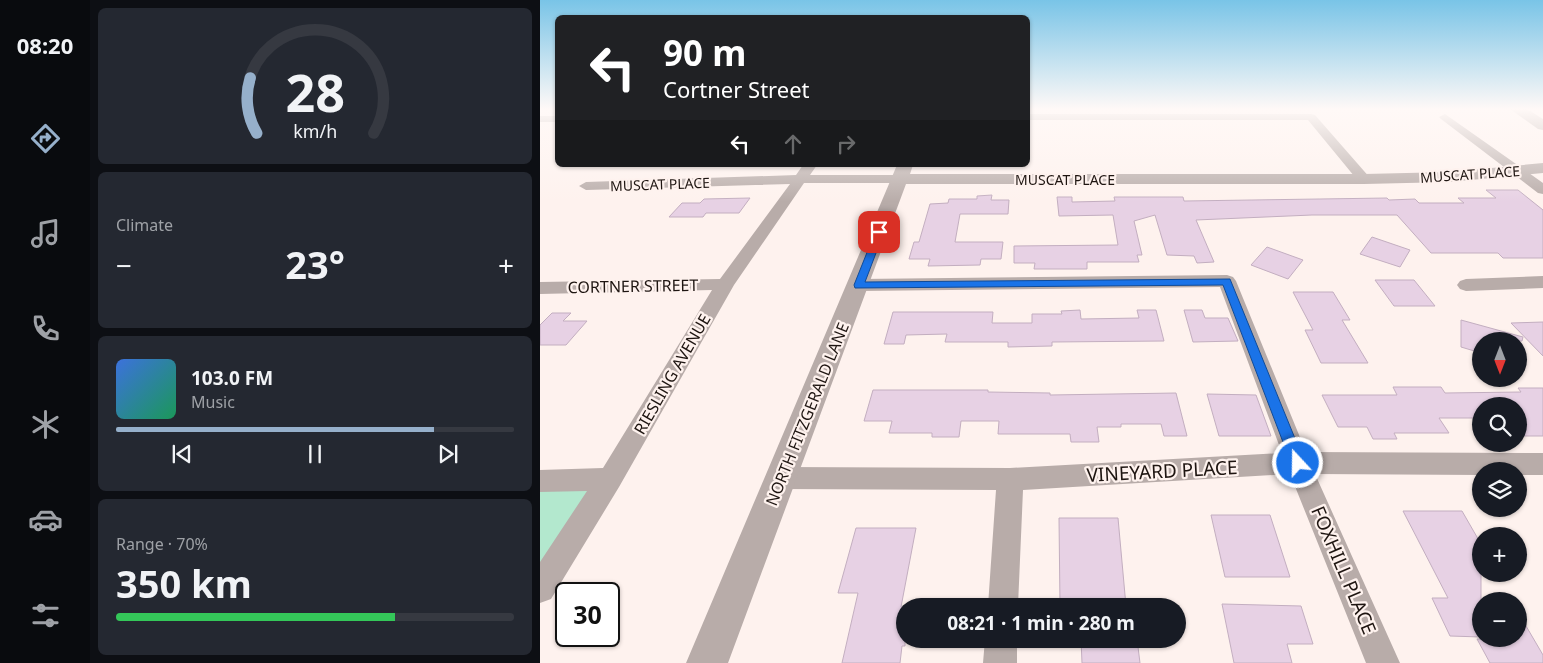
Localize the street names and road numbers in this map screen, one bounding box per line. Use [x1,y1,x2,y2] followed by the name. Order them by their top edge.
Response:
[1419,161,1521,187] street label: MUSCAT PLACE
[1015,170,1115,189] street label: MUSCAT PLACE
[610,173,710,195] street label: MUSCAT PLACE
[568,274,699,298] street label: CORTNER STREET
[629,310,715,438] street label: RIESLING AVENUE
[760,319,854,509] street label: NORTH FITZGERALD LANE
[1086,454,1238,488] street label: VINEYARD PLACE
[1305,502,1383,638] street label: FOXHILL PLACE

